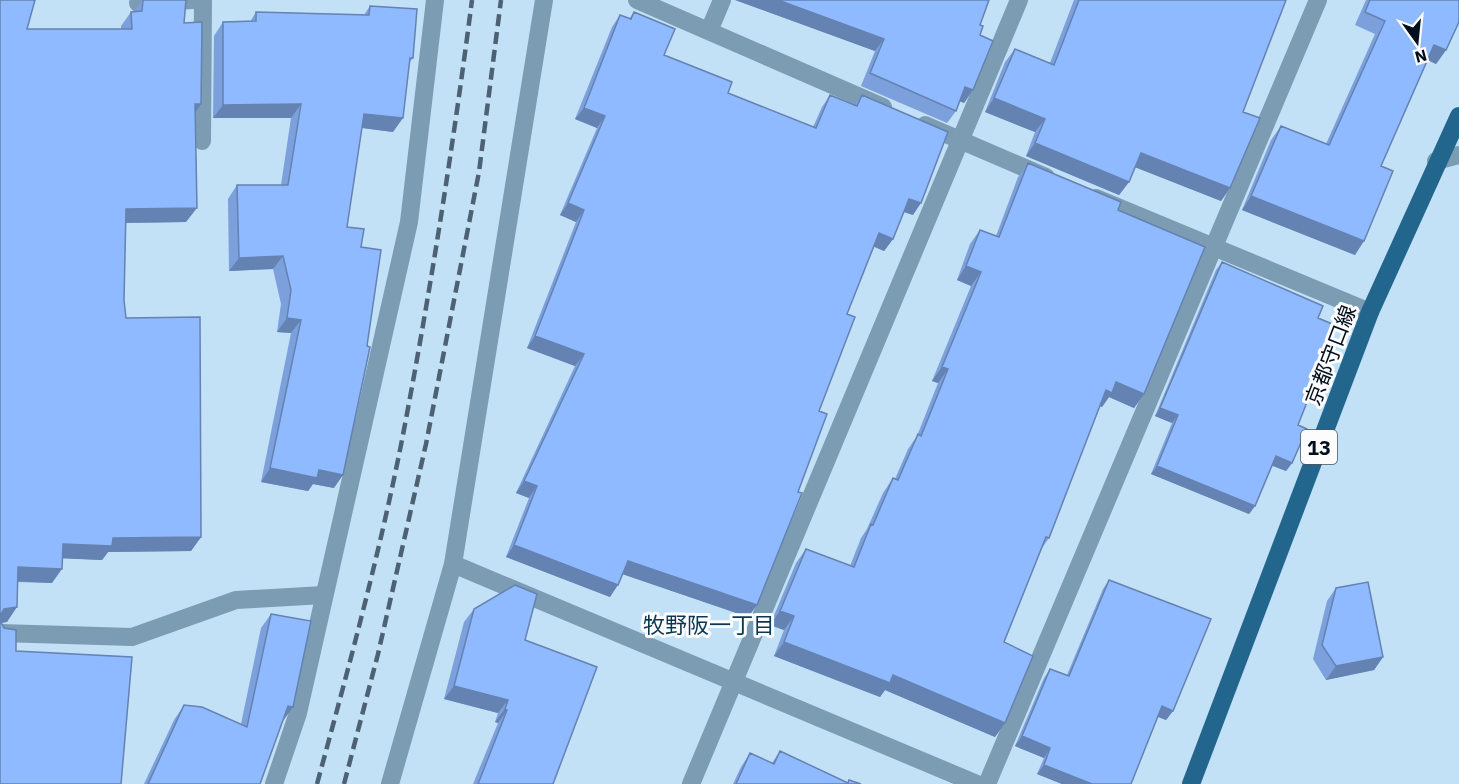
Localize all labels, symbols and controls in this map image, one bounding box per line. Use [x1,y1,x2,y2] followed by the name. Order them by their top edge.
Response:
[1387,12,1447,72] north arrow
[1413,45,1429,68] text: N
[1298,301,1362,409] street label: 京都守口線
[1301,430,1337,464] road number: 13
[643,610,775,639] district label: 牧野阪一丁目

